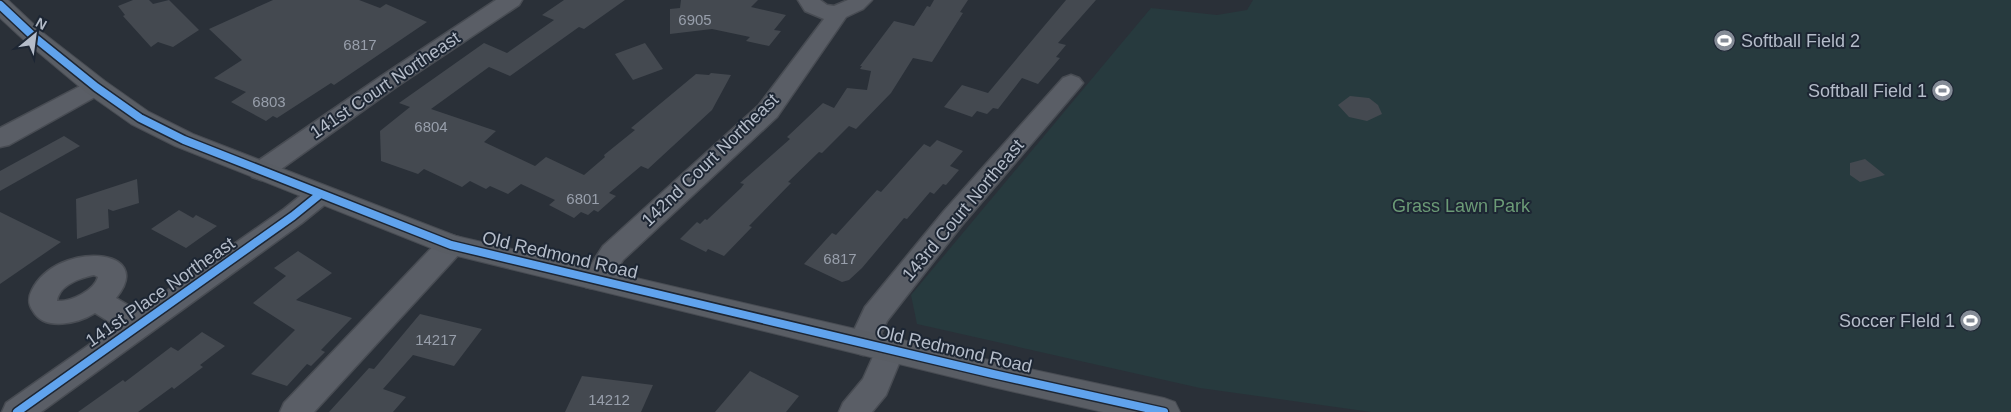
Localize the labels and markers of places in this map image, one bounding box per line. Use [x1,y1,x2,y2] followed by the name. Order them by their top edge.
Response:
[1713,29,1737,53] sports icon: Softball Field 2
[1741,31,1860,51] place label: Softball Field 2
[1931,79,1955,103] sports icon: Softball Field 1
[1808,81,1927,101] place label: Softball Field 1
[1959,309,1983,333] sports icon: Soccer FIeld 1
[1839,311,1955,331] place label: Soccer FIeld 1

